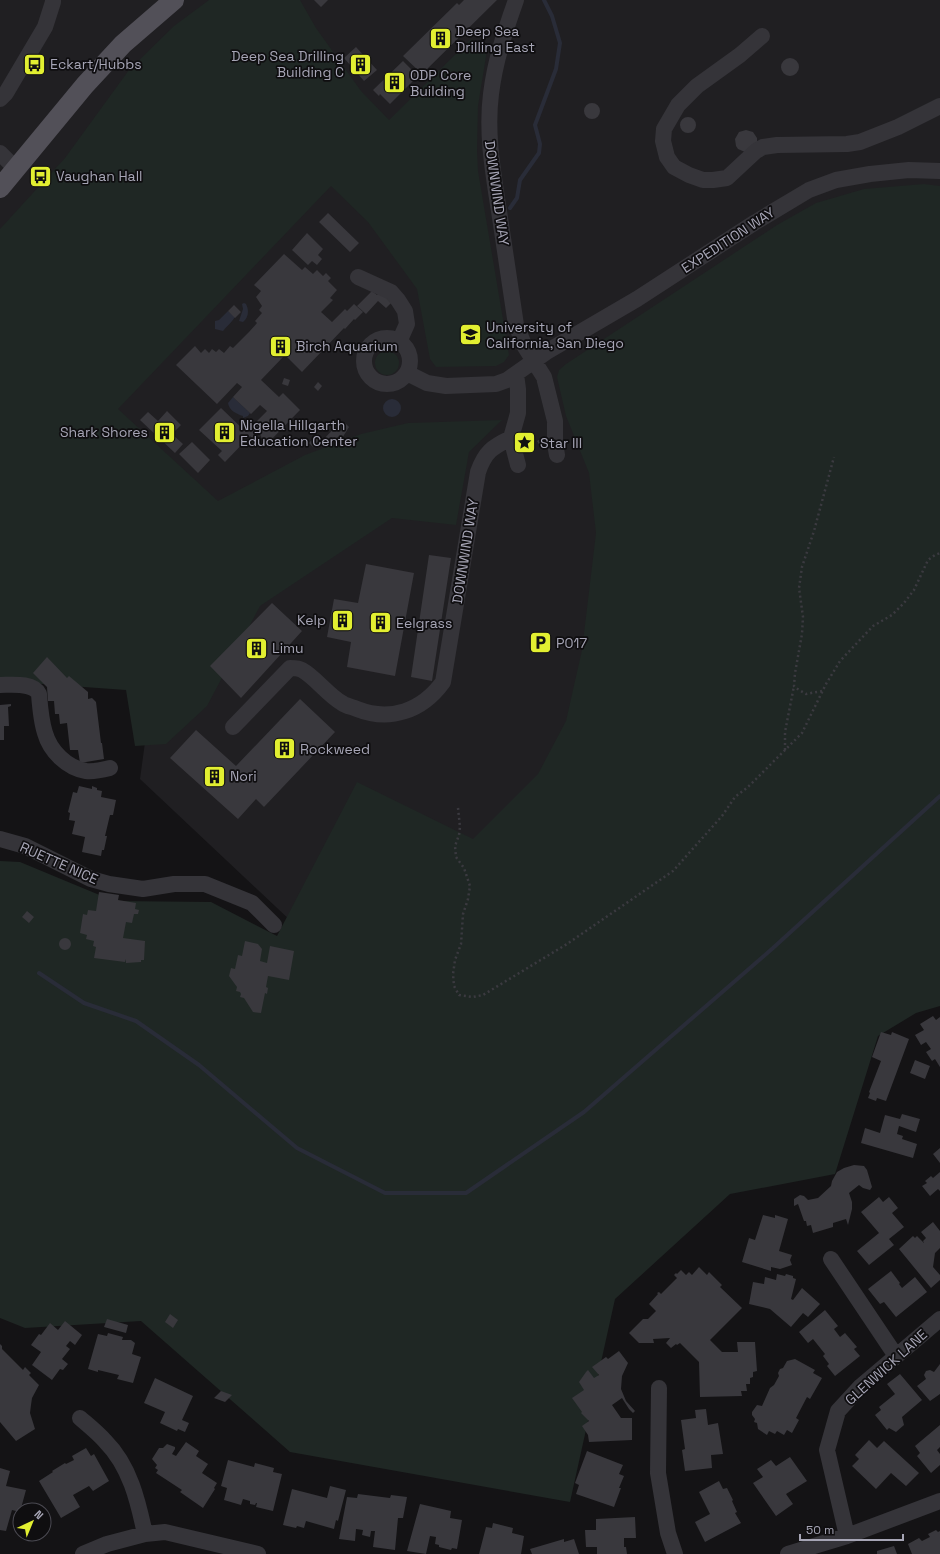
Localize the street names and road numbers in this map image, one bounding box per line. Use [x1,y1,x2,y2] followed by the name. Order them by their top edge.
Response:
[481,139,513,247] street label: DOWNWIND WAY
[678,203,778,277] street label: EXPEDITION WAY
[448,497,482,605] street label: DOWNWIND WAY
[17,838,101,888] street label: RUETTE NICE
[841,1325,931,1409] street label: GLENWICK LANE

